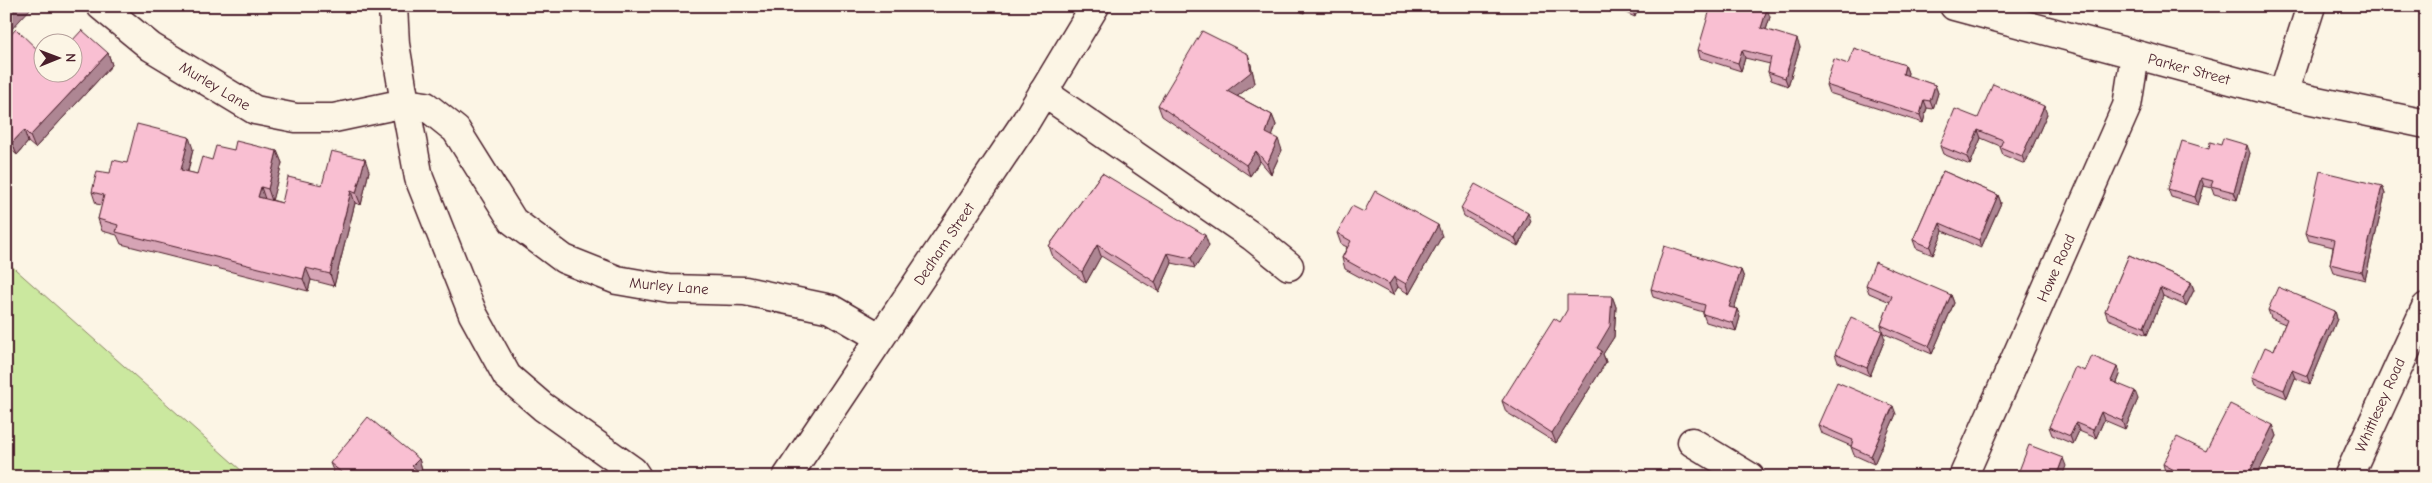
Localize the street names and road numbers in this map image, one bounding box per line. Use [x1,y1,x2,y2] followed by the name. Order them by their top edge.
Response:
[2146,49,2233,89] street label: Parker Street
[176,58,254,114] street label: Murley Lane
[910,199,979,289] street label: Dedham Street
[2033,231,2079,305] street label: Howe Road
[629,274,710,298] street label: Murley Lane
[2351,355,2409,455] street label: Whittlesey Road

